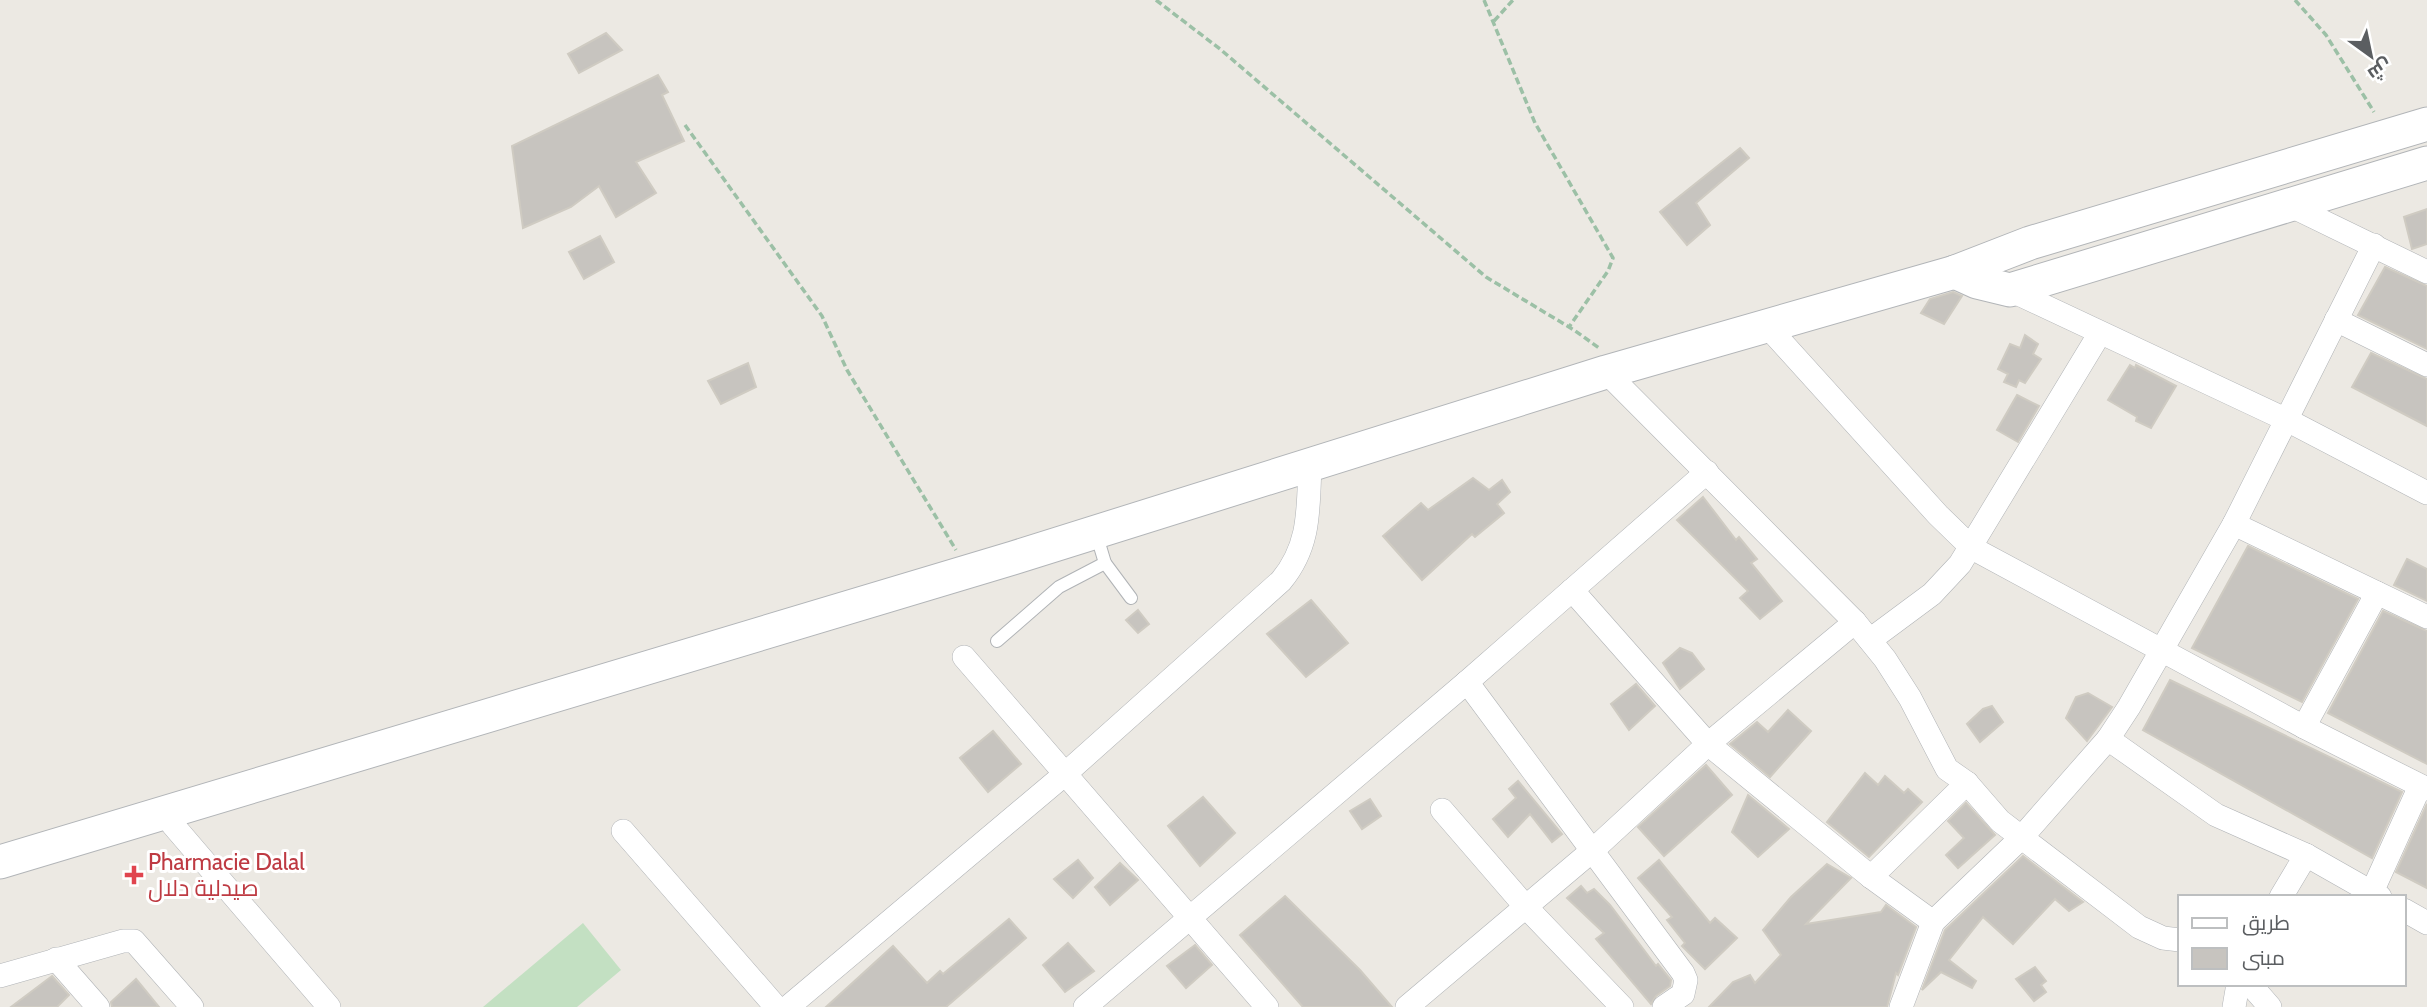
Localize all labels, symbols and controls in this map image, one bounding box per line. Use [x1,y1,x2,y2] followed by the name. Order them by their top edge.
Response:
[2336,21,2406,91] north arrow
[2363,54,2396,86] text: ش
[148,848,305,902] place label: Pharmacie Dalal صيدلية دلال
[126,867,142,883] marker: Pharmacie Dalal صيدلية دلال
[2178,895,2406,986] legend
[2242,910,2290,936] text: طريق
[2242,945,2285,971] text: مبنى

